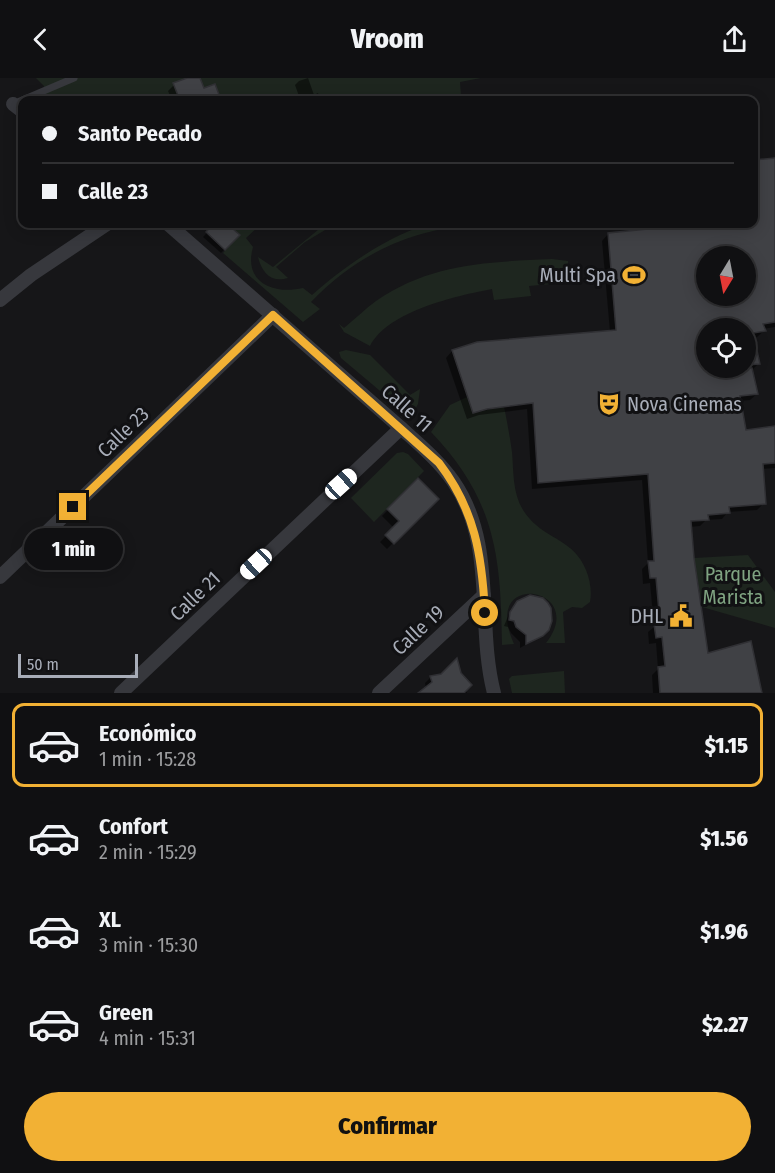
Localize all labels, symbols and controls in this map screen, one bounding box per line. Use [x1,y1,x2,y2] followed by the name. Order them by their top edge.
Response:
[24,23,57,56] icon: back
[351,23,424,55] text: Vroom
[718,23,751,56] icon: share
[78,120,202,147] text: Santo Pecado
[78,178,148,205] text: Calle 23
[696,246,756,306] north arrow
[696,246,756,378] map controls
[621,262,647,288] sports icon: Multi Spa
[540,263,616,287] place label: Multi Spa
[696,318,756,378] button: locate
[377,379,437,437] street label: Calle 11
[596,391,622,417] theatre icon: Nova Cinemas
[627,392,742,416] place label: Nova Cinemas
[92,402,154,462] street label: Calle 23
[322,465,360,503] car
[59,493,86,520] route end
[23,528,122,570] callout: 1 min
[52,537,95,561] text: 1 min
[237,545,275,583] car
[703,562,763,609] park label: Parque Marista
[165,566,225,626] street label: Calle 21
[471,599,498,626] route start
[387,600,449,660] street label: Calle 19
[668,603,694,629] public building icon: DHL
[630,604,663,628] place label: DHL
[18,651,138,678] scale bar
[27,655,59,674] text: 50 m
[27,718,81,772] icon: car
[99,720,197,747] text: Económico
[705,732,748,759] text: $1.15
[99,747,196,771] text: 1 min · 15:28
[27,811,81,865] icon: car
[99,813,168,840] text: Confort
[700,825,748,852] text: $1.56
[99,840,197,864] text: 2 min · 15:29
[27,904,81,958] icon: car
[99,906,121,933] text: XL
[700,918,748,945] text: $1.96
[99,933,198,957] text: 3 min · 15:30
[27,997,81,1051] icon: car
[99,999,153,1026] text: Green
[702,1011,748,1038] text: $2.27
[99,1026,196,1050] text: 4 min · 15:31
[24,1092,751,1161] button: Confirmar

